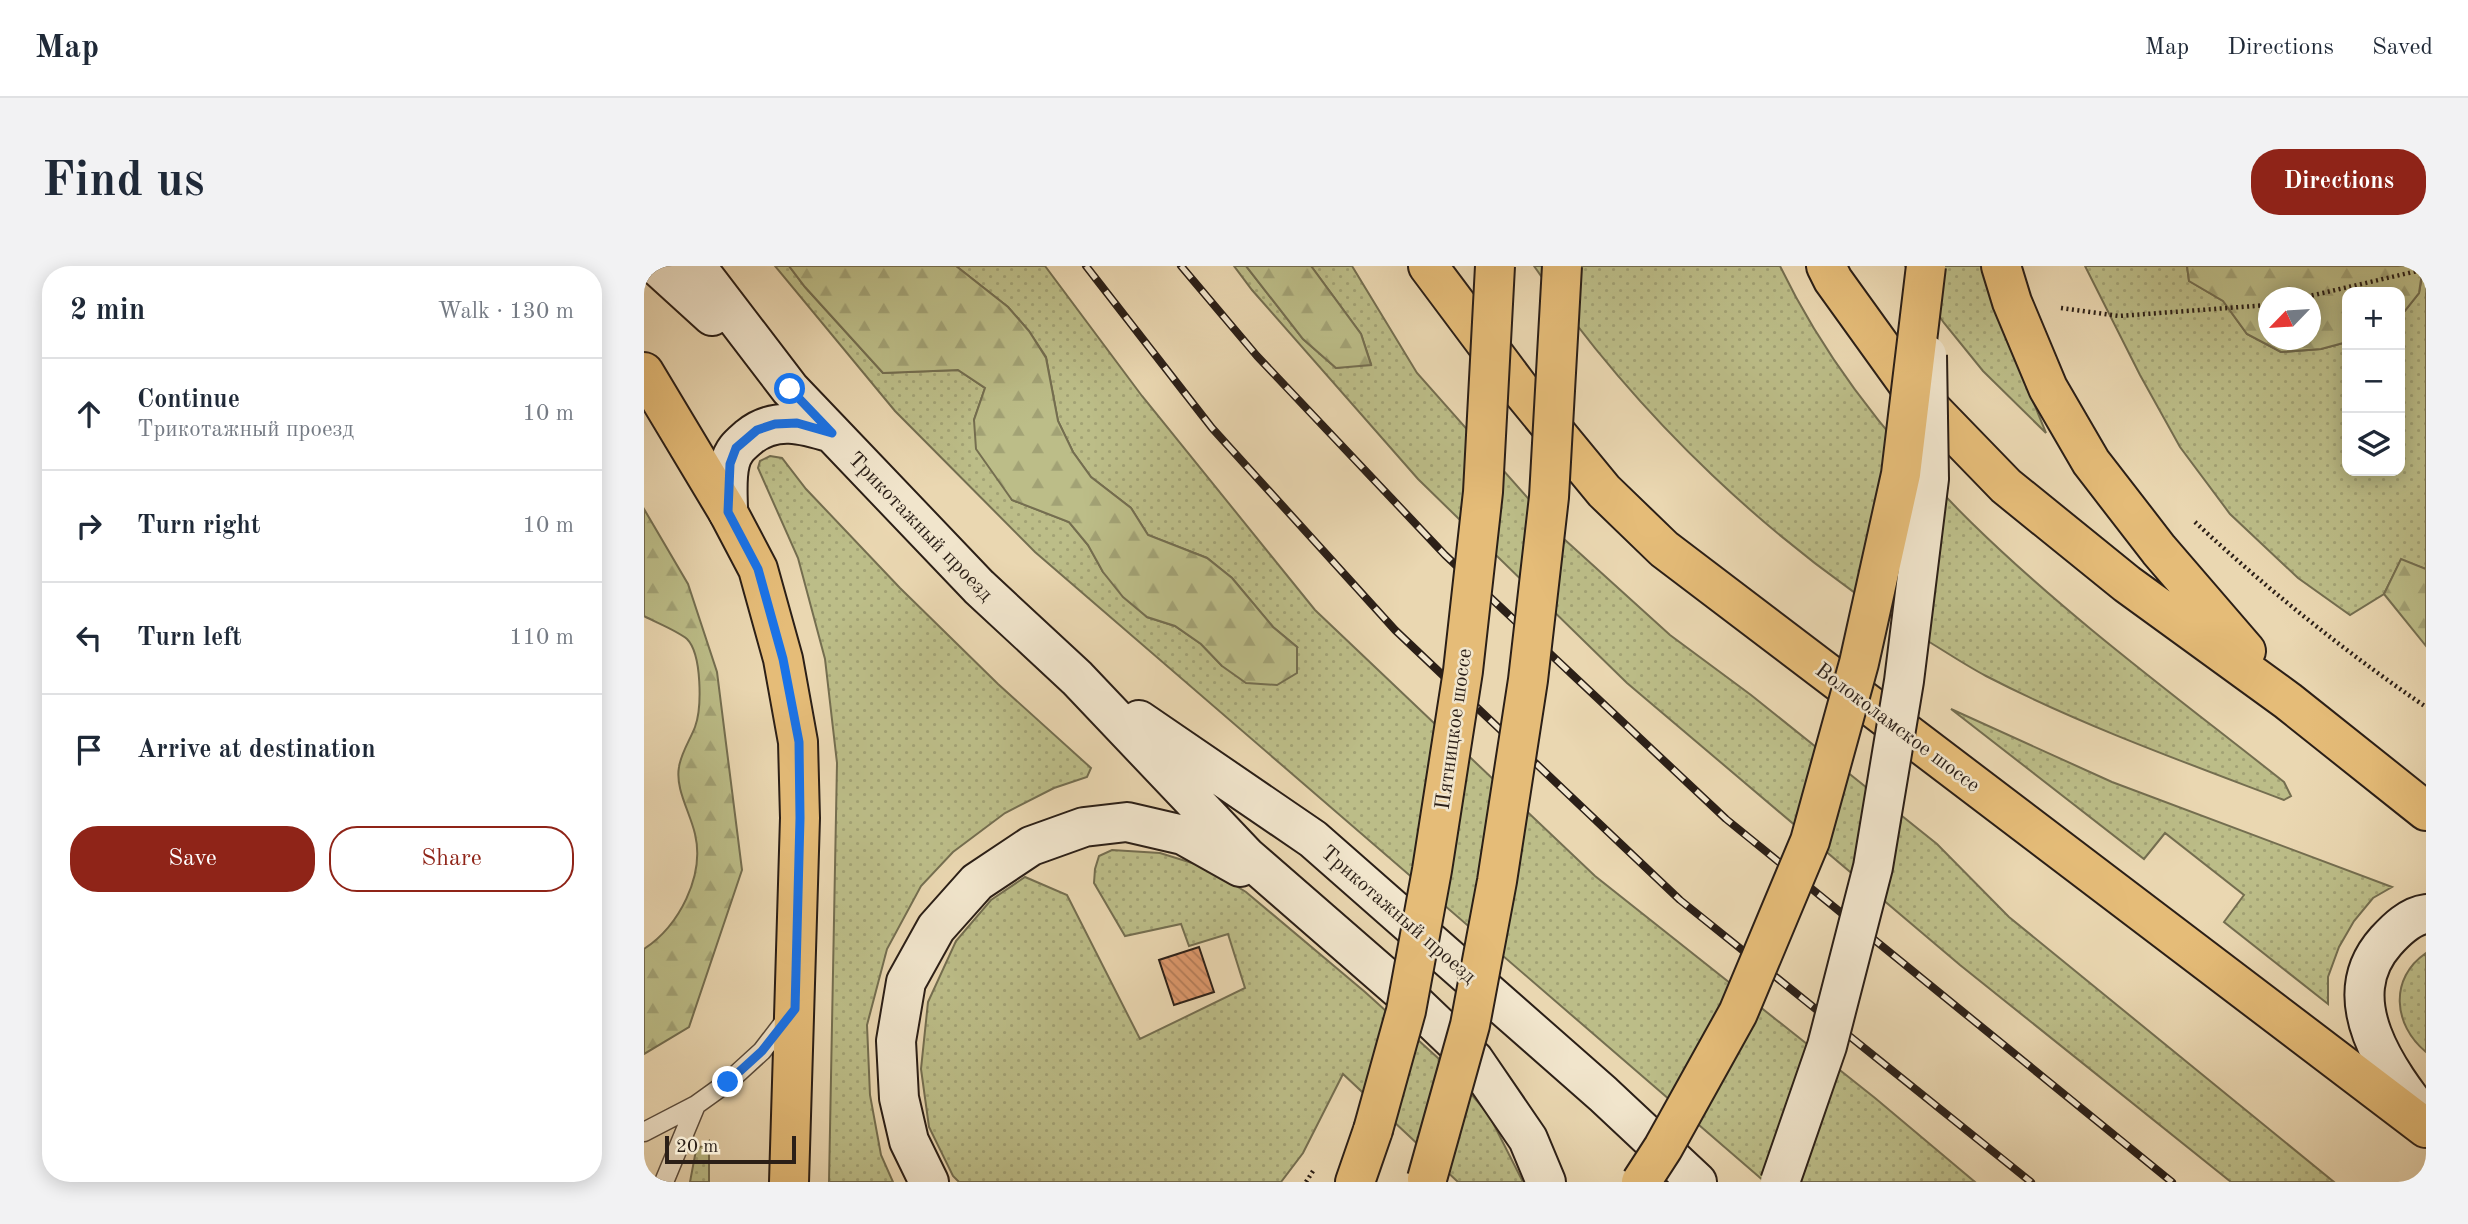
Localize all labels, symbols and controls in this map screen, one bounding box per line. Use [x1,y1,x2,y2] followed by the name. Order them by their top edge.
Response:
[35,32,99,65] text: Map
[2145,36,2189,60] text: Map
[2227,36,2334,60] text: Directions
[2372,36,2433,60] text: Saved
[2251,149,2426,215] button: Directions
[42,158,205,207] text: Find us
[2258,287,2321,350] north arrow
[2342,287,2405,476] map controls
[2342,287,2405,350] button: +
[70,296,145,326] text: 2 min
[438,300,574,323] text: Walk · 130 m
[2342,350,2405,413] button: −
[774,373,805,404] route start
[137,387,240,413] text: Continue
[70,395,108,433] icon: ahead
[523,402,574,425] text: 10 m
[2342,413,2405,476] button: layers
[137,418,354,441] text: Трикотажный проезд
[844,449,997,606] street label: Трикотажный проезд
[70,507,108,545] icon: right
[137,513,260,539] text: Turn right
[523,514,574,537] text: 10 m
[70,619,108,657] icon: left
[137,625,242,651] text: Turn left
[509,626,574,649] text: 110 m
[1433,647,1476,811] street label: Пятницкое шоссе
[1811,660,1983,797] street label: Волоколамское шоссе
[70,731,108,769] icon: arrive
[137,737,376,763] text: Arrive at destination
[70,826,315,892] button: Save
[329,826,574,892] button: Share
[1316,842,1480,988] street label: Трикотажный проезд
[712,1066,743,1097] route end
[665,1133,796,1165] scale bar
[676,1138,718,1157] text: 20 m

